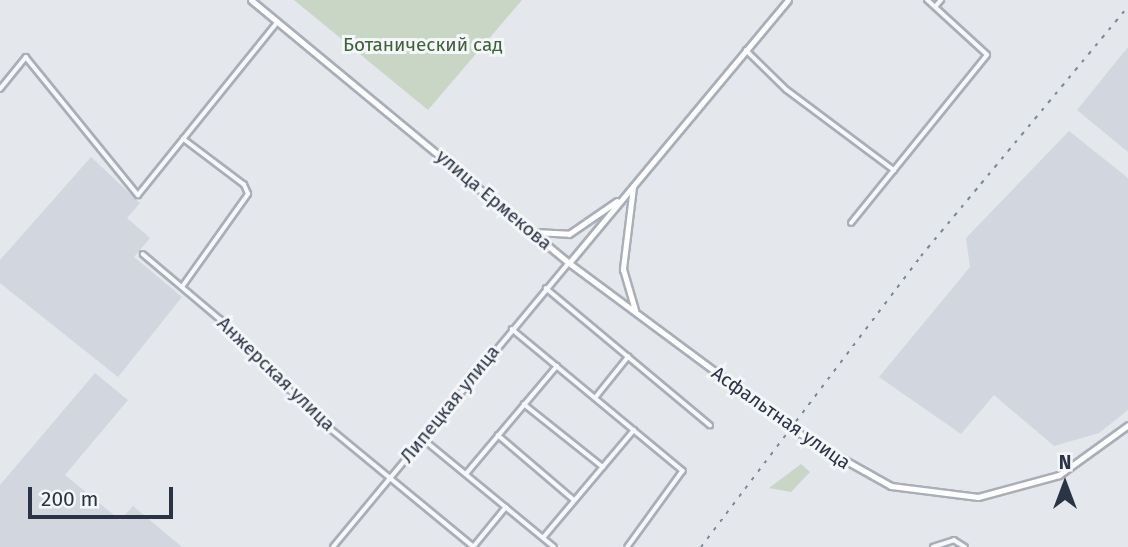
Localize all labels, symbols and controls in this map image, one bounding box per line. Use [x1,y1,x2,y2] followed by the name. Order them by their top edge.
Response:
[343,34,503,56] park label: Ботанический сад
[431,145,557,255] street label: улица Ермекова
[212,312,340,436] street label: Анжерская улица
[396,341,504,467] street label: Липецкая улица
[707,362,855,474] street label: Асфальтная улица
[1030,449,1100,519] north arrow
[1059,451,1071,474] text: N
[32,474,177,518] scale bar
[41,486,98,512] text: 200 m

